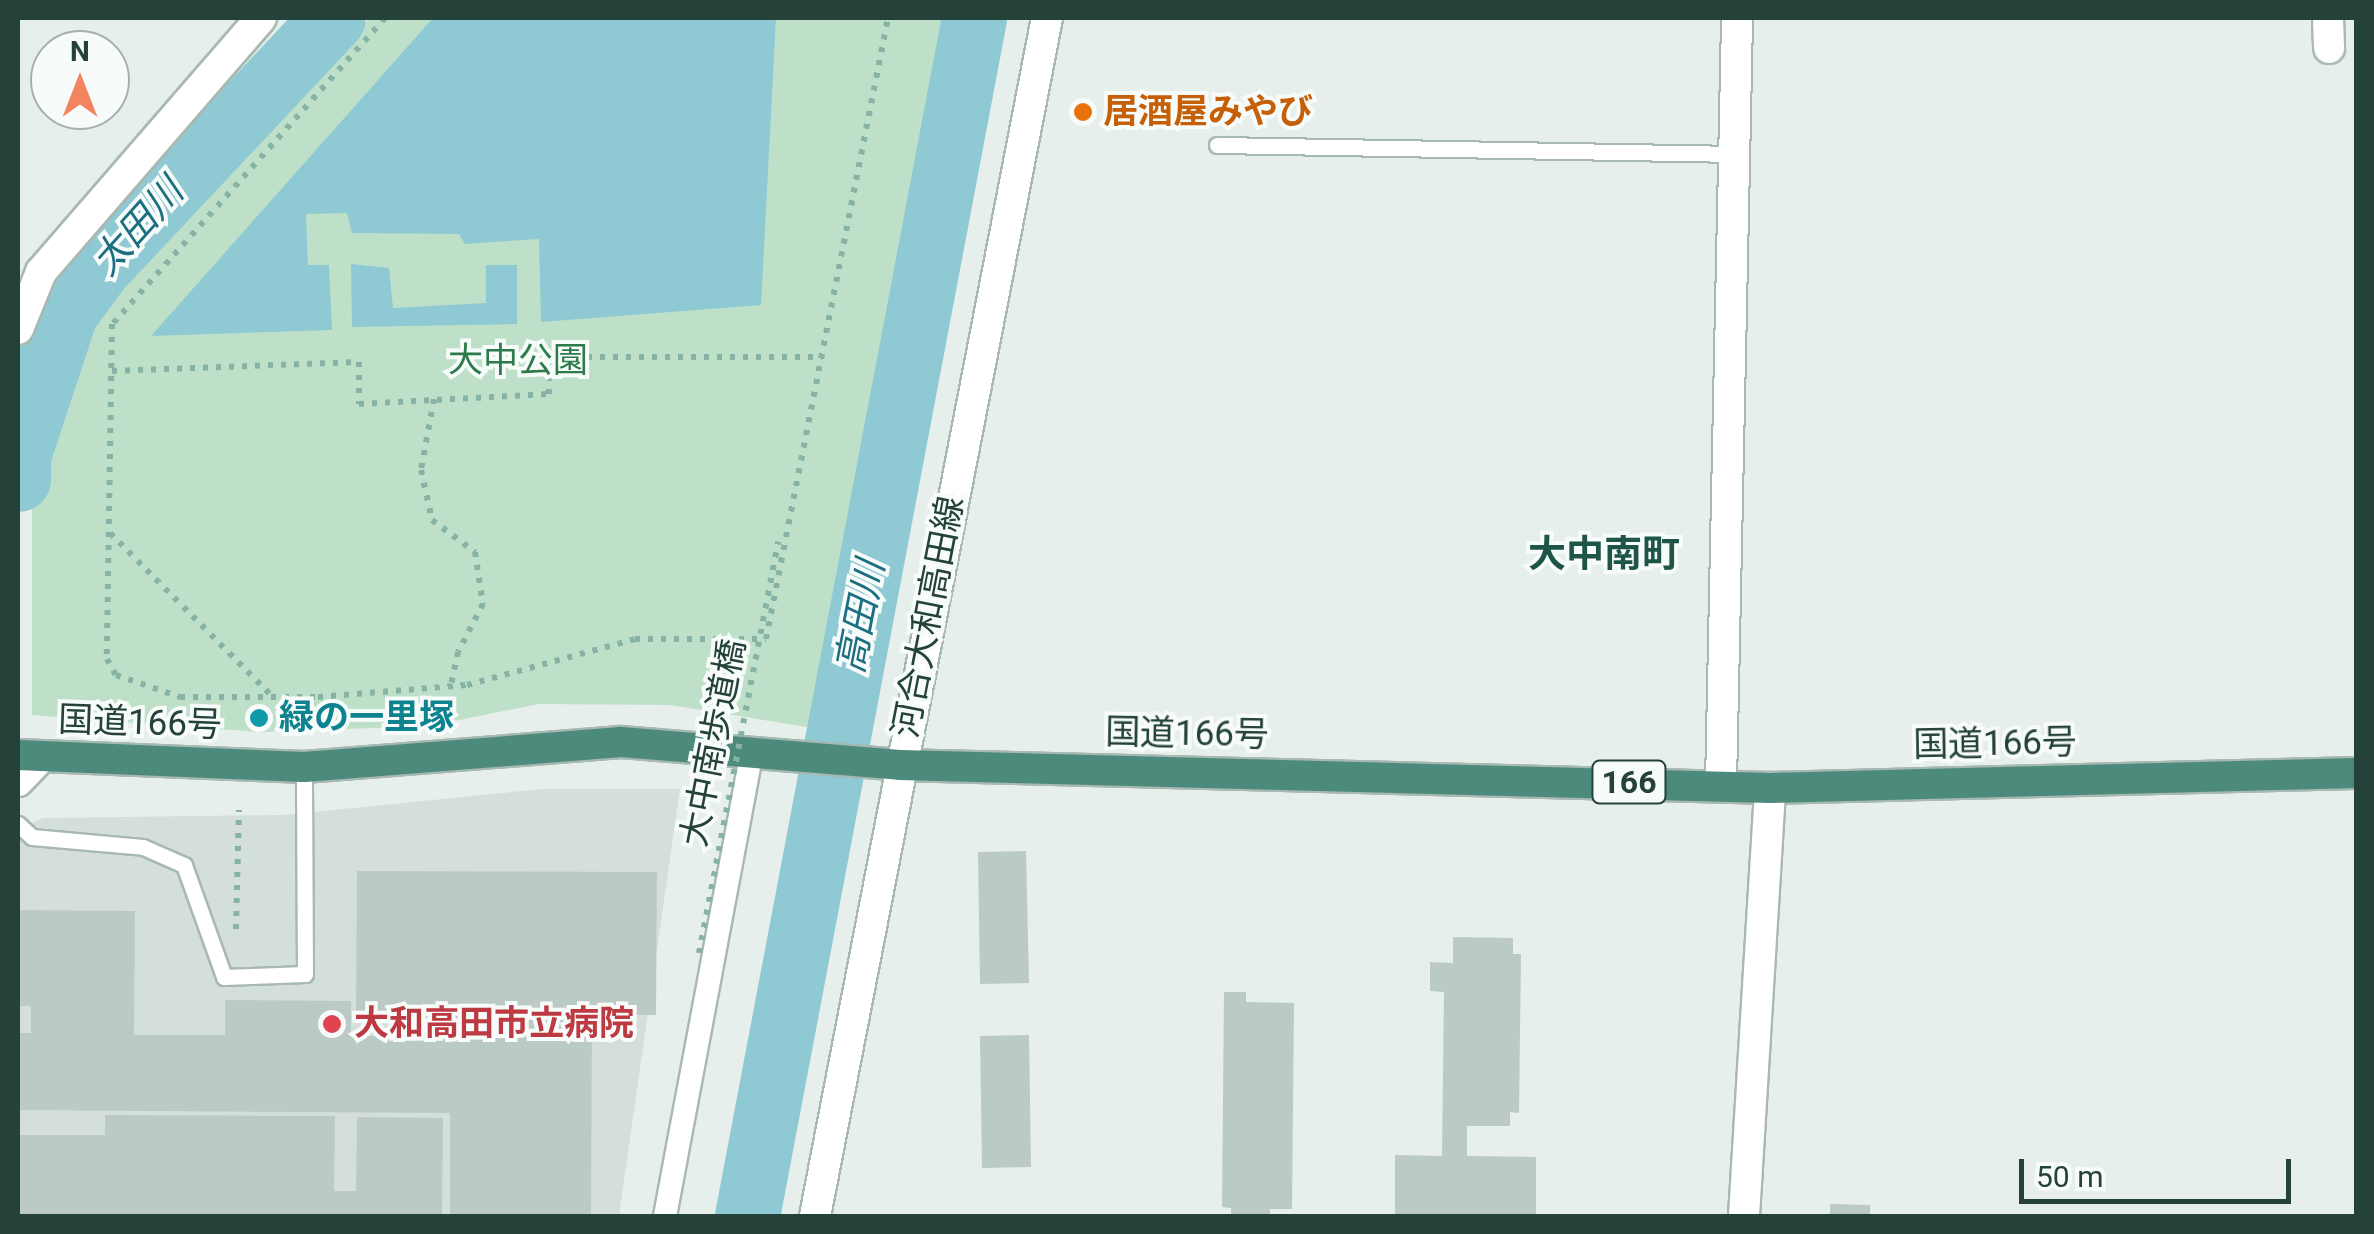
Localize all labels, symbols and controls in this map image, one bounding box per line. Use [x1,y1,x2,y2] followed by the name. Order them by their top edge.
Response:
[30,30,130,130] north arrow
[70,35,90,68] text: N
[1103,91,1313,133] place label: 居酒屋みやび
[1072,101,1094,123] marker: 居酒屋みやび
[83,169,193,285] water label: 太田川
[448,340,588,382] park label: 大中公園
[885,493,973,741] street label: 河合大和高田線
[1528,532,1680,578] district label: 大中南町
[828,557,894,677] water label: 高田川
[673,636,755,850] street label: 大中南歩道橋
[279,697,454,739] place label: 緑の一里塚
[57,699,223,747] street label: 国道166号
[248,707,270,729] marker: 緑の一里塚
[1105,712,1269,756] street label: 国道166号
[1913,722,2077,766] street label: 国道166号
[1589,755,1669,809] road number: 166
[354,1003,634,1045] place label: 大和高田市立病院
[319,1011,345,1037] marker: 大和高田市立病院
[2024,1139,2296,1201] scale bar
[2036,1159,2103,1194] text: 50 m

